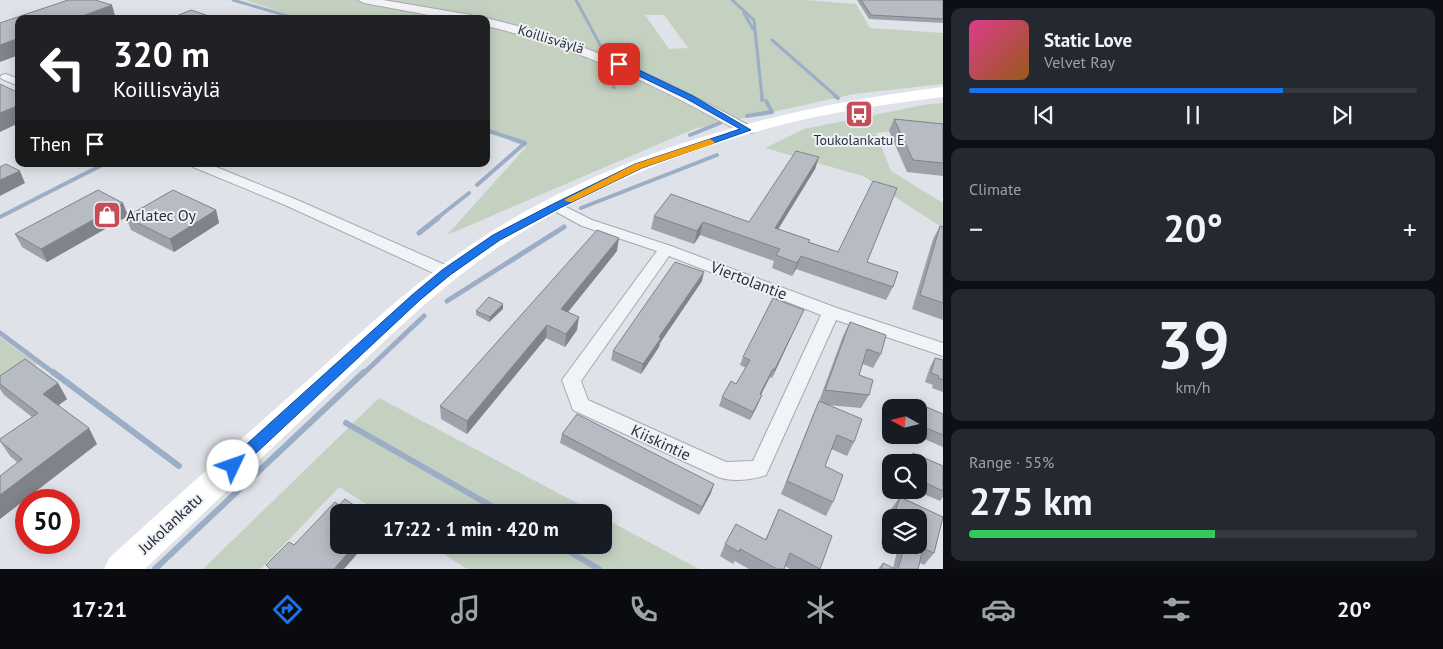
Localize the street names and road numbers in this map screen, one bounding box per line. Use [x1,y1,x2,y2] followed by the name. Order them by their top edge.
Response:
[516,20,586,58] street label: Koillisväylä
[707,256,790,304] street label: Viertolantie
[628,419,694,465] street label: Kiiskintie
[133,488,206,558] street label: Jukolankatu

